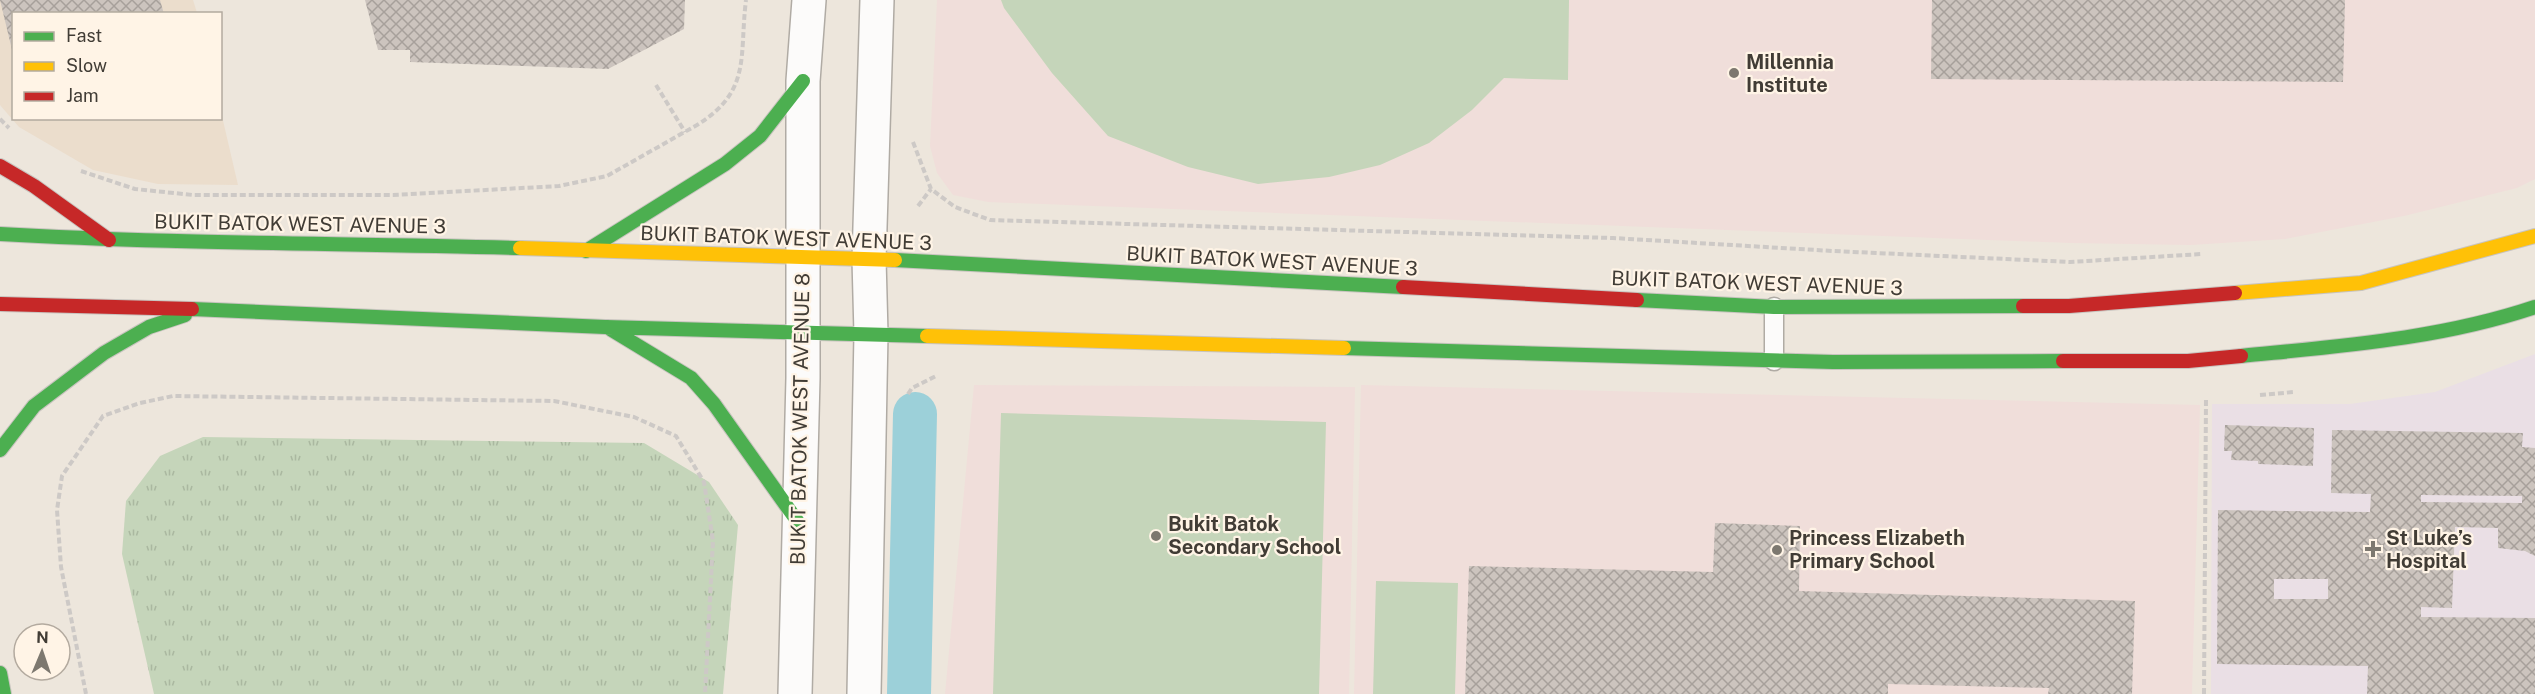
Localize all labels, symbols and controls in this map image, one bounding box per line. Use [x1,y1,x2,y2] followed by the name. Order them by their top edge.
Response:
[12,12,222,120] legend
[66,25,102,46] text: Fast
[1746,50,1834,97] place label: Millennia Institute
[66,55,107,76] text: Slow
[1727,66,1741,80] marker: Millennia Institute
[66,85,99,106] text: Jam
[154,209,446,239] street label: BUKIT BATOK WEST AVENUE 3
[640,221,932,255] street label: BUKIT BATOK WEST AVENUE 3
[1126,241,1418,281] street label: BUKIT BATOK WEST AVENUE 3
[1611,266,1903,300] street label: BUKIT BATOK WEST AVENUE 3
[785,273,815,565] street label: BUKIT BATOK WEST AVENUE 8
[1168,512,1341,559] place label: Bukit Batok Secondary School
[1789,526,1965,573] place label: Princess Elizabeth Primary School
[2386,526,2472,573] place label: St Luke’s Hospital
[1149,529,1163,543] marker: Bukit Batok Secondary School
[2364,540,2382,558] marker: St Luke’s Hospital
[1770,543,1784,557] marker: Princess Elizabeth Primary School
[12,622,72,682] north arrow
[36,628,49,647] text: N

